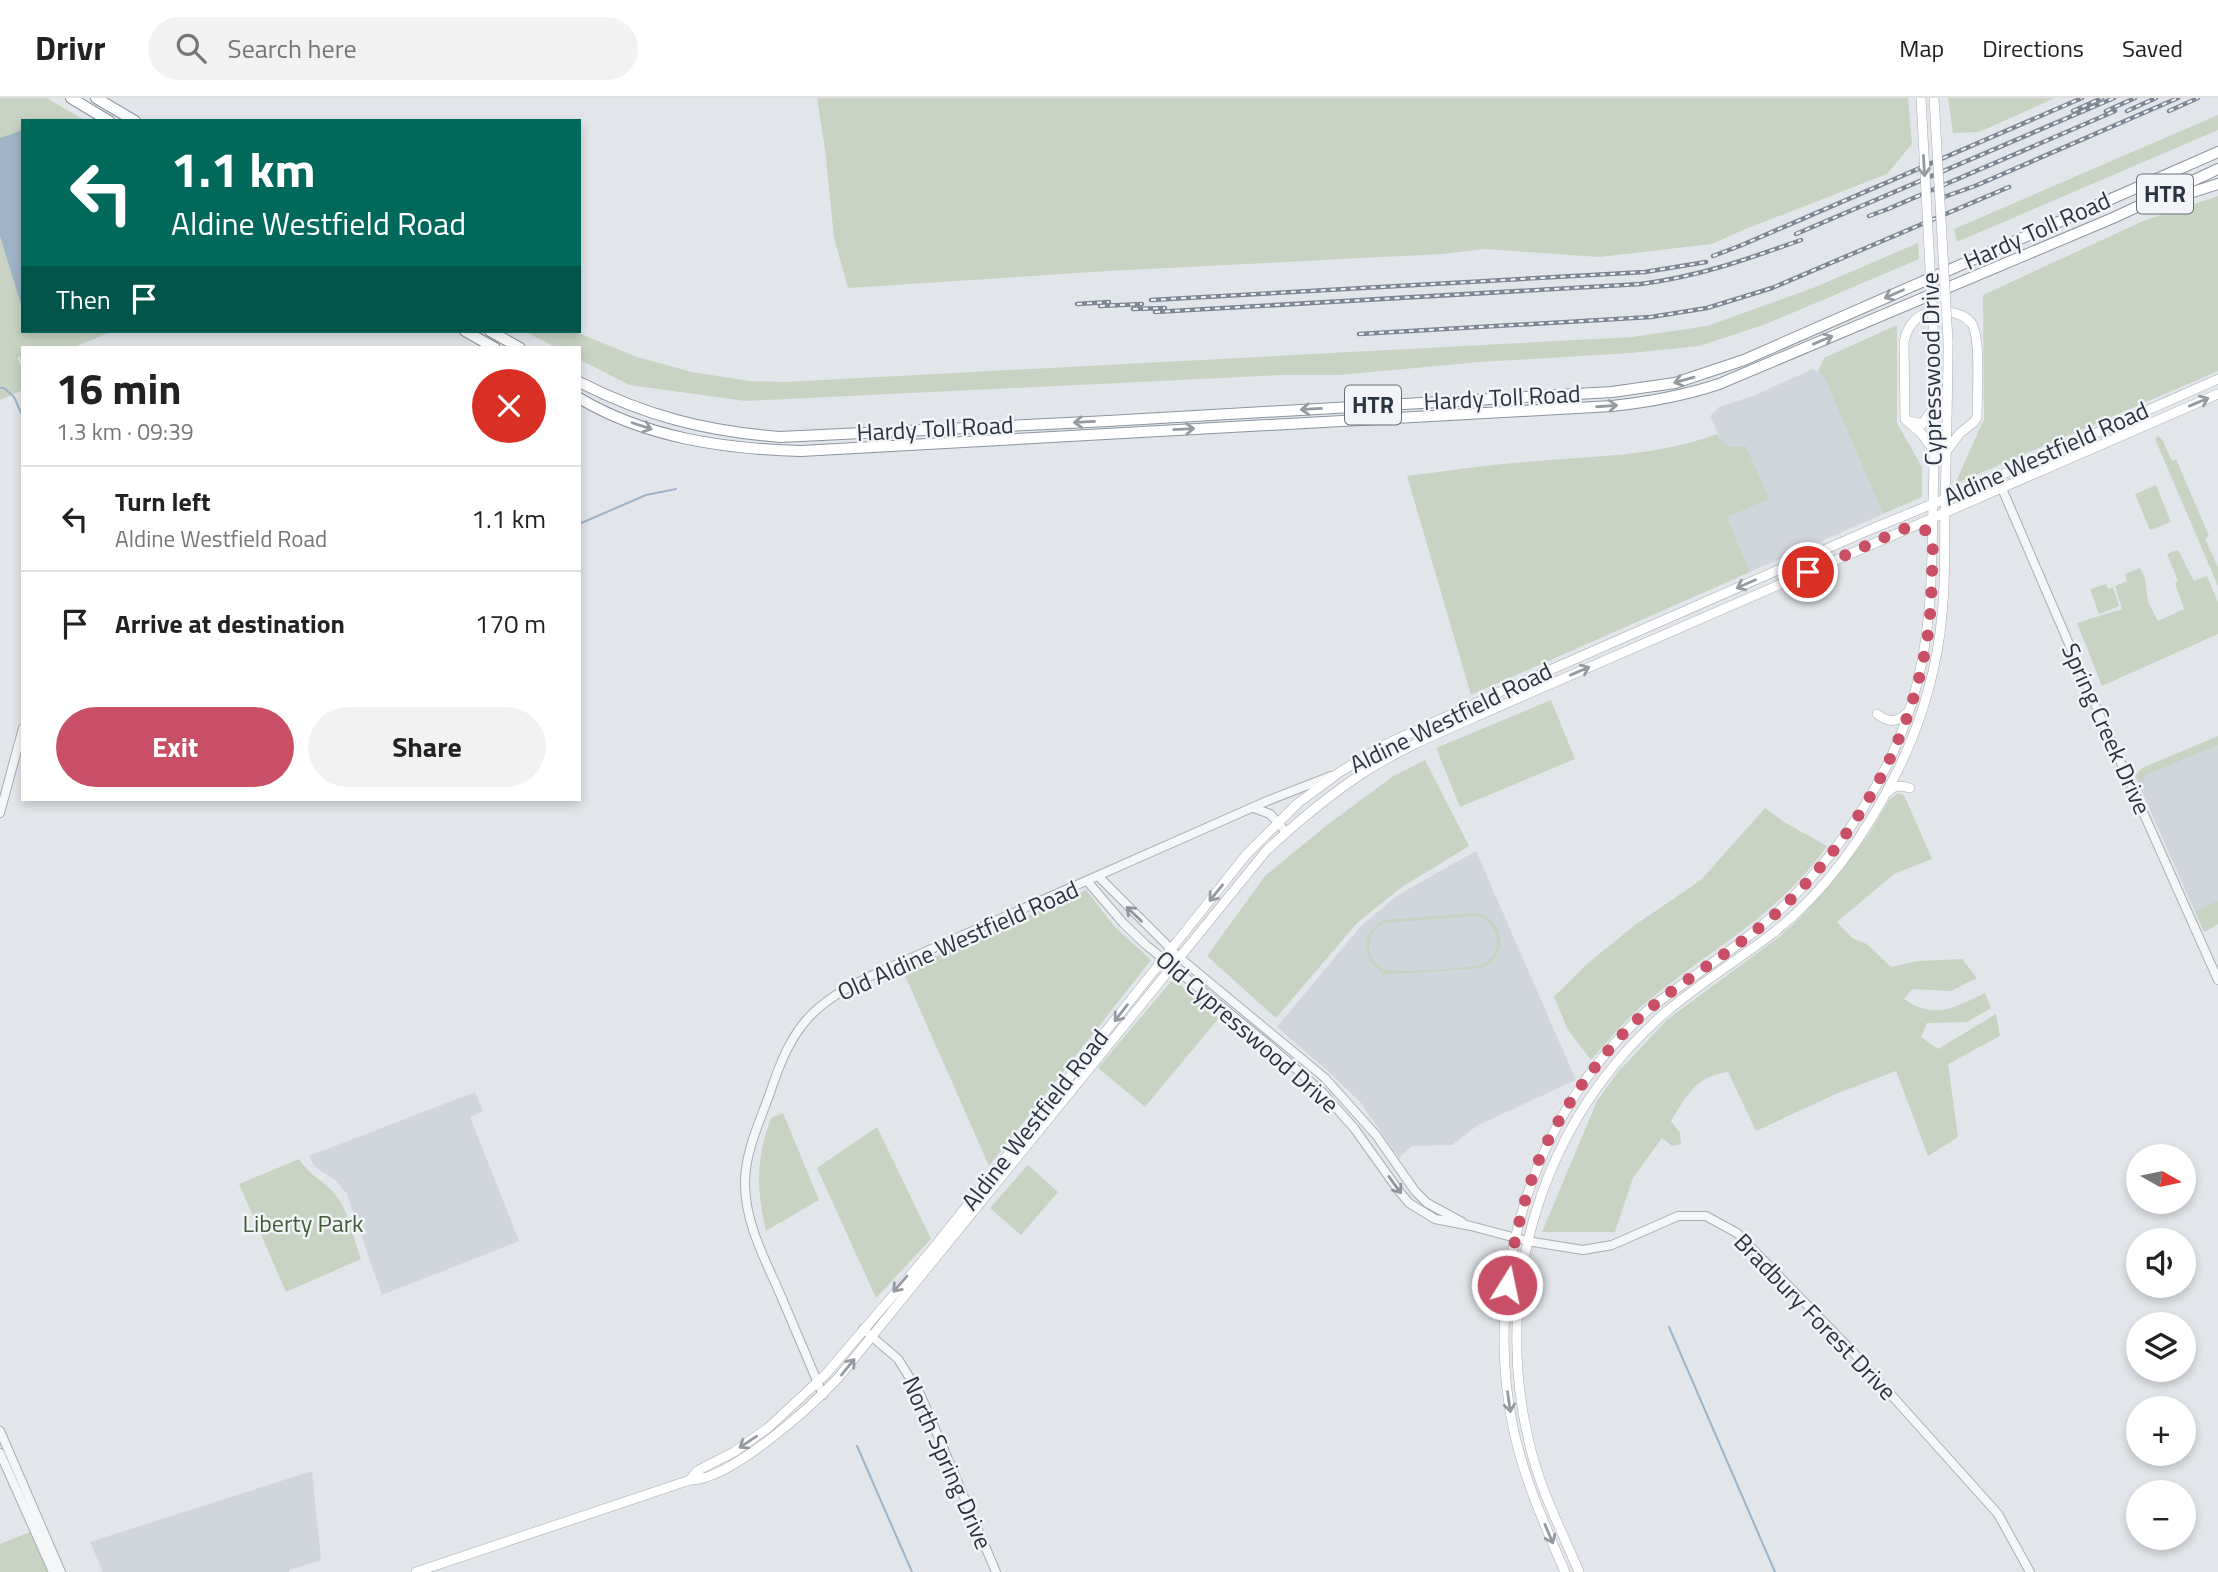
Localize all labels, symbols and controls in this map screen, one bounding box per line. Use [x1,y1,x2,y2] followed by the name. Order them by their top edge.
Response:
[148,17,638,80] search box
[35,23,106,73] text: Drivr
[172,29,210,67] icon: search
[228,29,357,68] text: Search here
[1899,30,1944,66] text: Map
[1982,30,2084,66] text: Directions
[2122,30,2183,66] text: Saved
[171,131,316,206] text: 1.1 km
[56,147,147,238] icon: left
[1918,154,1931,177] one-way arrow
[2137,174,2193,214] road number: HTR
[1957,182,2116,279] street label: Hardy Toll Road
[171,199,466,247] text: Aldine Westfield Road
[1911,272,1951,466] street label: Cypresswood Drive
[56,280,111,319] text: Then
[125,280,163,318] icon: arrive
[1884,288,1906,301] one-way arrow
[1812,333,1833,346] one-way arrow
[56,356,182,420] text: 16 min
[472,369,546,443] button: close
[1673,374,1696,387] one-way arrow
[1422,375,1581,419] street label: Hardy Toll Road
[1345,386,1401,424] road number: HTR
[1937,392,2154,515] street label: Aldine Westfield Road
[2187,395,2209,408] one-way arrow
[1595,400,1618,413] one-way arrow
[1301,403,1323,416] one-way arrow
[855,406,1014,450] street label: Hardy Toll Road
[56,414,194,449] text: 1.3 km · 09:39
[1073,416,1096,429] one-way arrow
[630,421,652,433] one-way arrow
[1172,422,1195,435] one-way arrow
[115,482,210,521] text: Turn left
[471,499,546,538] text: 1.1 km
[56,500,94,538] icon: left
[115,521,327,556] text: Aldine Westfield Road
[1778,542,1838,602] pin
[1789,553,1827,591] icon: arrive
[1736,578,1757,591] one-way arrow
[115,604,345,643] text: Arrive at destination
[475,604,546,643] text: 170 m
[56,605,94,643] icon: arrive
[2053,637,2161,820] street label: Spring Creek Drive
[1343,652,1558,782] street label: Aldine Westfield Road
[1569,664,1591,677] one-way arrow
[56,707,294,787] button: Exit
[308,707,546,787] button: Share
[831,871,1084,1010] street label: Old Aldine Westfield Road
[1208,883,1223,901] one-way arrow
[1126,905,1143,922] one-way arrow
[1148,941,1347,1121] street label: Old Cypresswood Drive
[1113,1003,1128,1021] one-way arrow
[952,1021,1117,1218] street label: Aldine Westfield Road
[2126,1144,2196,1214] north arrow
[2126,1144,2196,1550] map controls
[1388,1175,1402,1194] one-way arrow
[242,1205,364,1241] park label: Liberty Park
[1726,1224,1905,1408] street label: Bradbury Forest Drive
[2126,1228,2196,1298] button: sound
[1470,1248,1544,1322] position arrow
[892,1275,908,1293] one-way arrow
[2126,1312,2196,1382] button: layers
[840,1358,856,1376] one-way arrow
[894,1370,1002,1555] street label: North Spring Drive
[1503,1390,1516,1413] one-way arrow
[2126,1396,2196,1466] button: +
[739,1435,758,1449] one-way arrow
[2126,1480,2196,1550] button: −
[1543,1523,1556,1544] one-way arrow

